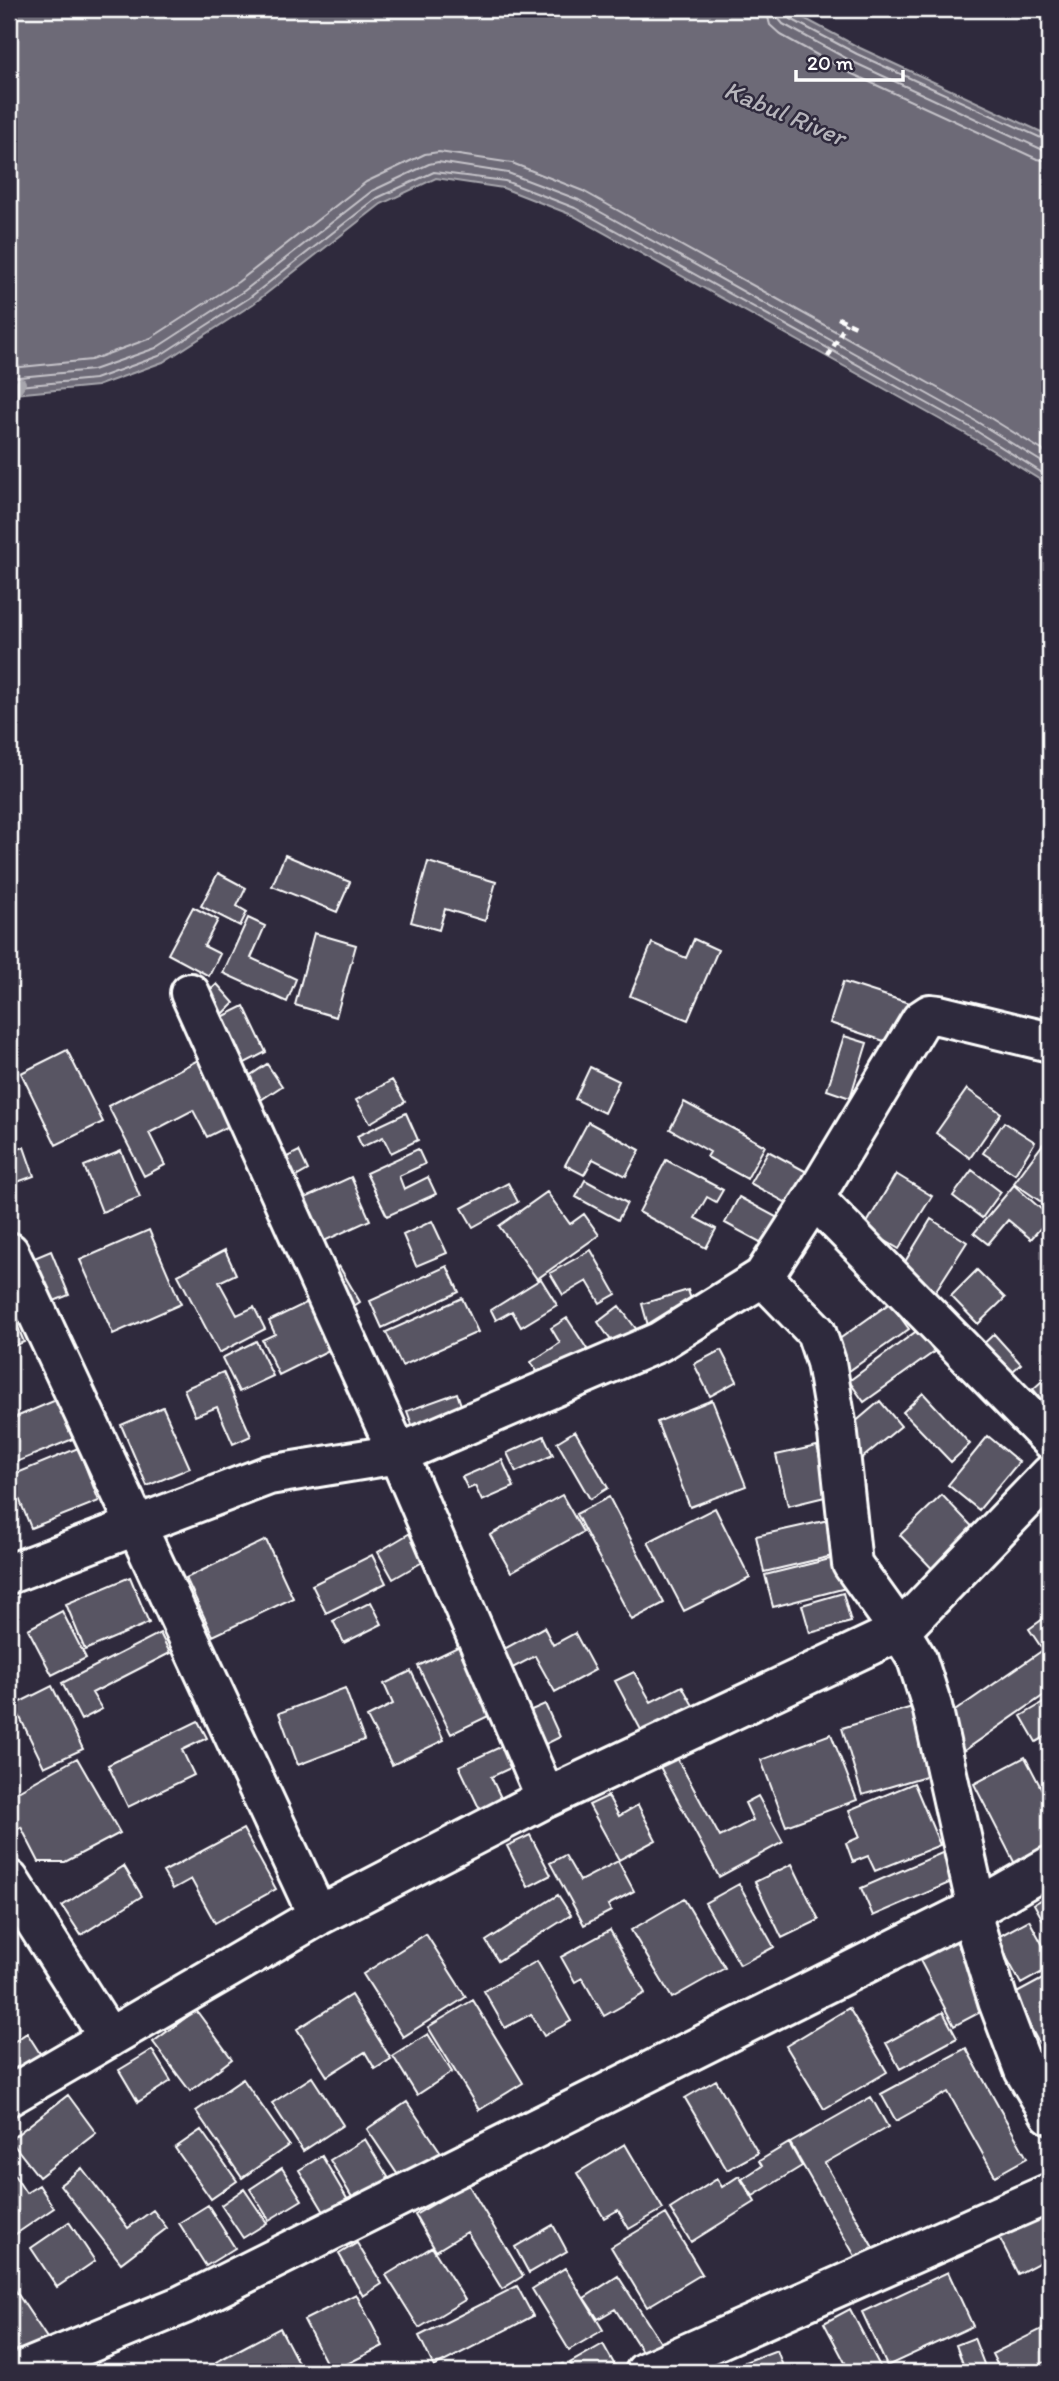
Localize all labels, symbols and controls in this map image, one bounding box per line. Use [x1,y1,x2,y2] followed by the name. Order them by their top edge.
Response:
[796,38,903,82] scale bar
[807,50,854,75] text: 20 m
[720,73,853,154] water label: Kabul River

